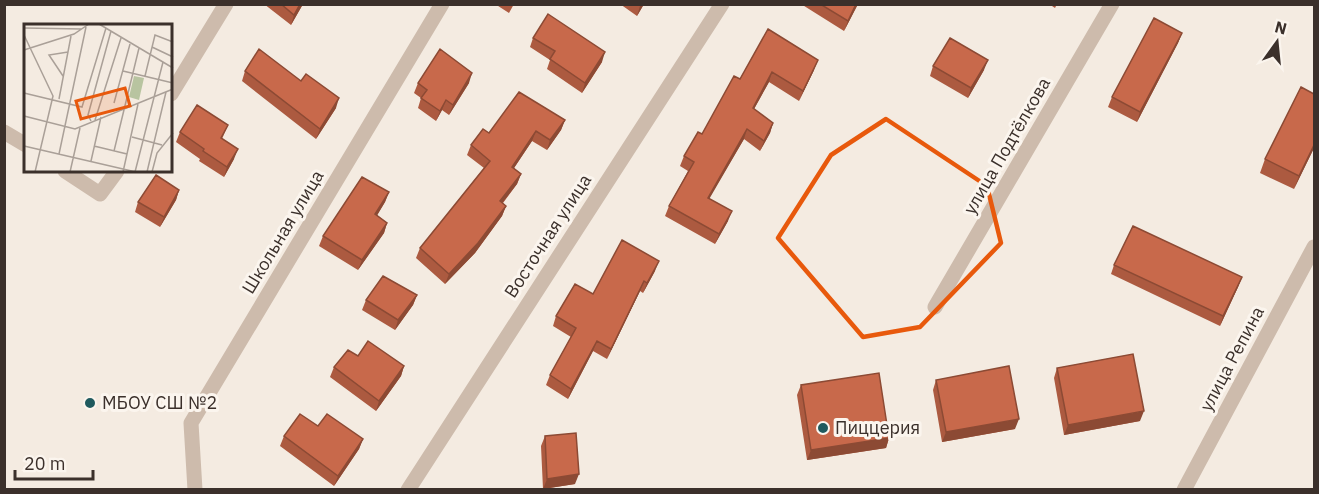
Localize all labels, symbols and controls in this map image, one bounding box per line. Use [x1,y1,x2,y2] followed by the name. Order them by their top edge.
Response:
[1247,12,1307,72] north arrow
[1273,16,1289,39] text: N
[24,24,172,172] inset map
[958,73,1055,218] street label: улица Подтёлкова
[237,165,329,298] street label: Школьная улица
[499,169,596,302] street label: Восточная улица
[1194,302,1269,415] street label: улица Репина
[102,391,217,414] place label: МБОУ СШ №2
[83,396,97,410] marker: МБОУ СШ №2
[835,416,920,439] place label: Пиццерия
[816,421,830,435] marker: Пиццерия
[15,443,93,481] scale bar
[24,452,66,475] text: 20 m

